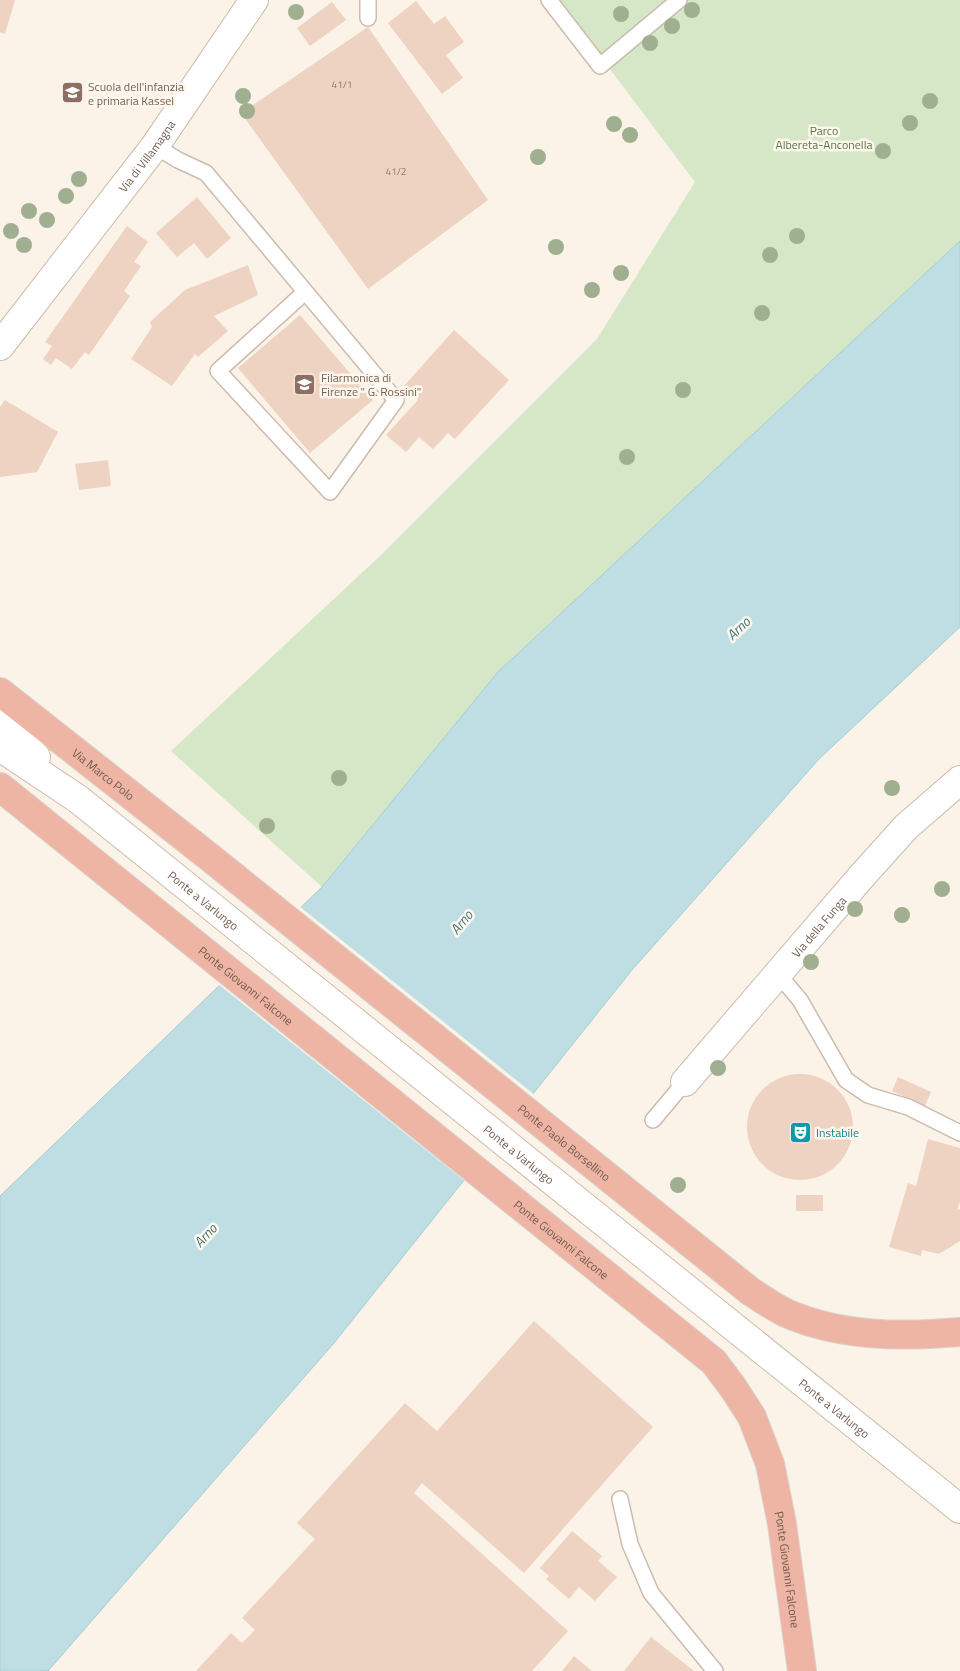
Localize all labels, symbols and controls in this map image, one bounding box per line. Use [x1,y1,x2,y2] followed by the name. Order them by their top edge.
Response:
[88,77,184,110] place label: Scuola dell'infanzia e primaria Kassel
[332,77,352,92] house number: 41/1
[60,81,84,105] school or university icon: Scuola dell'infanzia e primaria Kassel
[113,116,180,196] street label: Via di Villamagna
[776,121,872,154] park label: Parco Albereta-Anconella
[386,164,406,179] house number: 41/2
[321,368,421,401] place label: Filarmonica di Firenze " G. Rossini"
[293,372,317,396] school or university icon: Filarmonica di Firenze " G. Rossini"
[721,611,755,645] water label: Arno
[68,743,139,804] street label: Via Marco Polo
[164,866,243,935] street label: Ponte a Varlungo
[787,891,851,961] street label: Via della Funga
[445,904,478,939] water label: Arno
[194,941,298,1030] street label: Ponte Giovanni Falcone
[514,1099,615,1185] street label: Ponte Paolo Borsellino
[479,1120,559,1189] street label: Ponte a Varlungo
[788,1120,812,1144] theatre icon: Instabile
[816,1123,859,1142] place label: Instabile
[510,1195,613,1284] street label: Ponte Giovanni Falcone
[188,1217,222,1252] water label: Arno
[795,1374,874,1443] street label: Ponte a Varlungo
[770,1509,806,1629] street label: Ponte Giovanni Falcone

